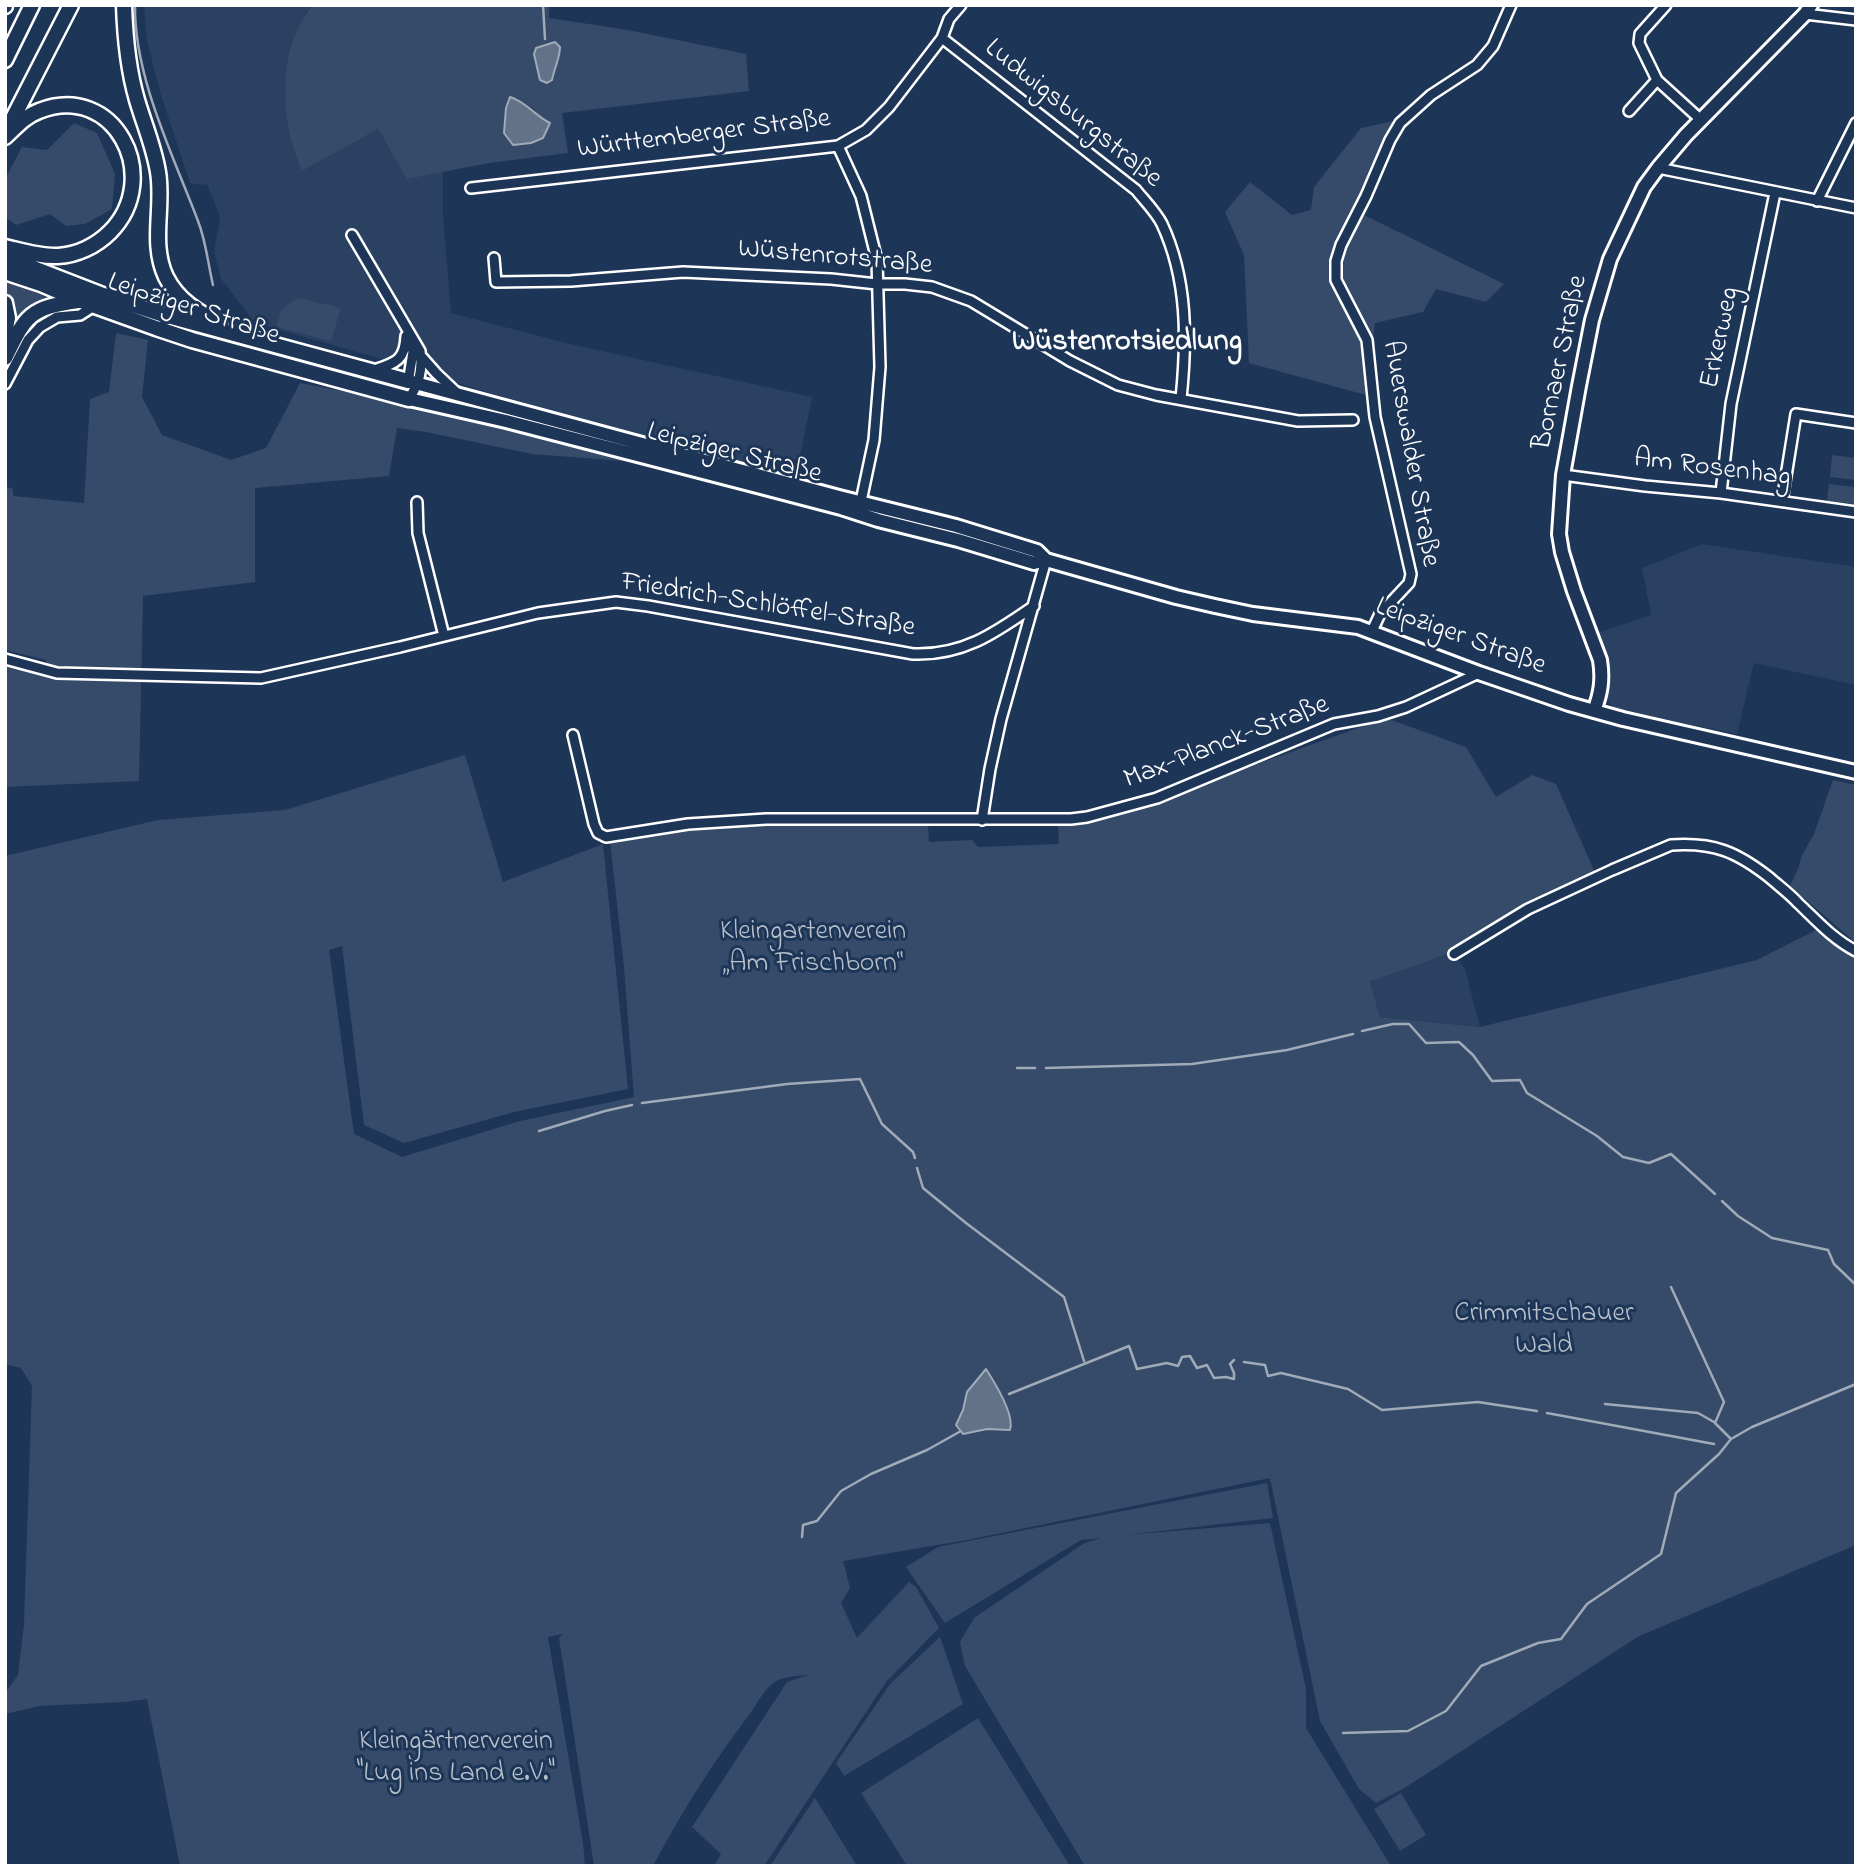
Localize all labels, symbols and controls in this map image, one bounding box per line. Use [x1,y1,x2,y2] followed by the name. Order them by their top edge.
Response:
[976,33,1168,197] street label: Ludwigsburgstraße
[576,104,832,168] street label: Württemberger Straße
[736,234,934,284] street label: Wüstenrotstraße
[103,267,283,355] street label: Leipziger Straße
[1527,273,1597,453] street label: Bornaer Straße
[1695,284,1749,392] street label: Erkerweg
[1012,326,1242,362] district label: Wüstenrotsiedlung
[1373,338,1445,570] street label: Auerswalder Straße
[643,417,825,493] street label: Leipziger Straße
[1632,444,1792,496] street label: Am Rosenhag
[619,567,917,647] street label: Friedrich-Schlöffel-Straße
[1370,592,1550,684] street label: Leipziger Straße
[1120,689,1334,799] street label: Max-Planck-Straße
[720,916,906,982] park label: Kleingartenverein „Am Frischborn“
[1454,1298,1634,1364] park label: Crimmitschauer Wald
[357,1726,555,1792] park label: Kleingärtnerverein "Lug ins Land e.V."

